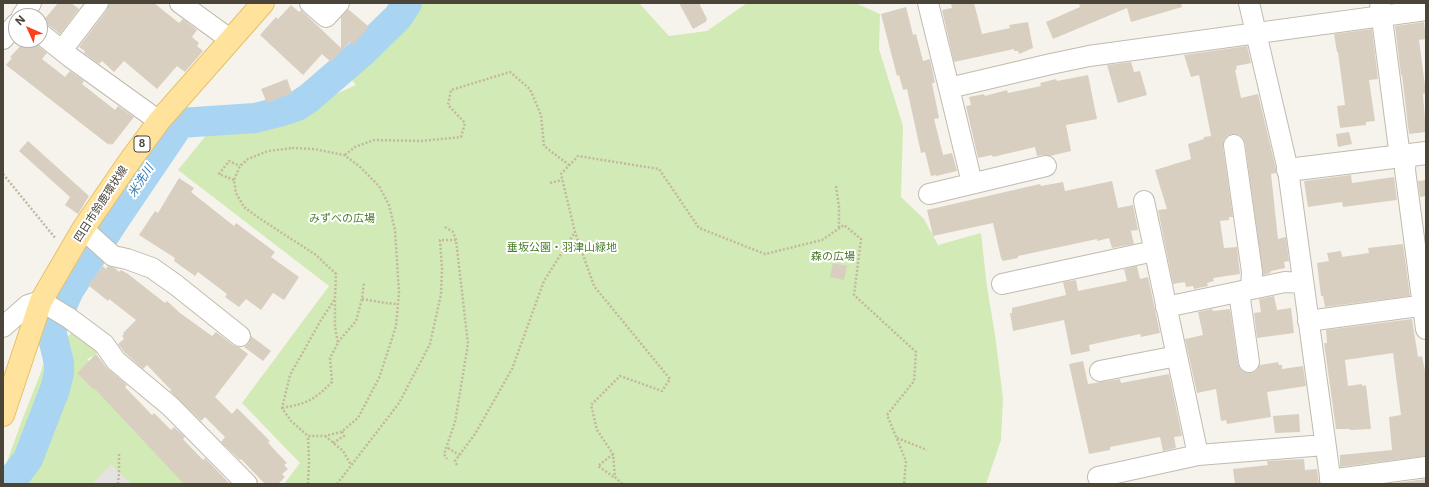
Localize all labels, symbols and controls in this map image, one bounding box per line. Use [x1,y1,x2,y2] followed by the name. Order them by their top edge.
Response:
[8,8,48,48] north arrow
[12,12,28,28] text: N
[134,136,150,152] road number: 8
[125,162,157,200] water label: 米洗川
[72,164,130,244] street label: 四日市鈴鹿環状線
[309,212,375,226] park label: みずべの広場
[507,241,617,255] park label: 垂坂公園・羽津山緑地
[811,250,855,264] park label: 森の広場

